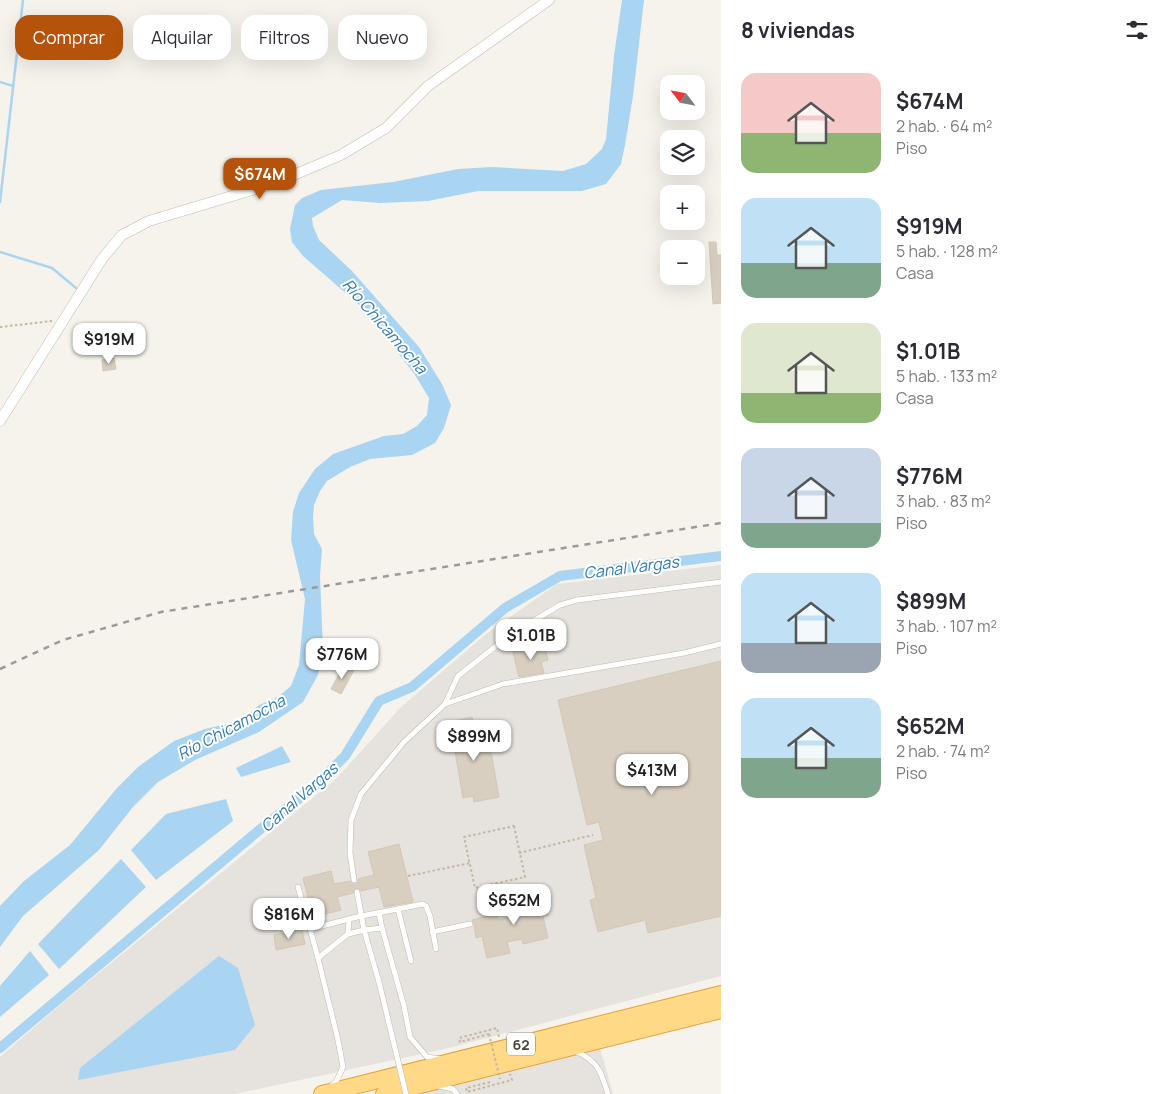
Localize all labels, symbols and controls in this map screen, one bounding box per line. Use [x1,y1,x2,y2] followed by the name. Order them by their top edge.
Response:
[15,15,123,60] chip: Comprar
[133,15,231,60] chip: Alquilar
[241,15,328,60] chip: Filtros
[338,15,427,60] chip: Nuevo
[741,16,855,44] text: 8 viviendas
[1123,16,1151,44] icon: filters
[660,75,705,120] north arrow
[660,75,705,285] map controls
[896,87,963,115] text: $674M
[781,93,841,153] icon: home
[896,115,992,137] text: 2 hab. · 64 m²
[660,130,705,175] button: layers
[896,137,927,159] text: Piso
[225,158,295,200] pin: $674M
[234,163,286,185] text: $674M
[660,185,705,230] button: +
[896,212,962,240] text: $919M
[781,218,841,278] icon: home
[660,240,705,285] button: −
[896,240,998,262] text: 5 hab. · 128 m²
[896,262,934,284] text: Casa
[338,274,433,379] water label: Río Chicamocha
[74,322,144,365] pin: $919M
[84,328,134,350] text: $919M
[896,337,960,365] text: $1.01B
[781,343,841,403] icon: home
[896,365,997,387] text: 5 hab. · 133 m²
[896,387,934,409] text: Casa
[896,462,963,490] text: $776M
[781,468,841,528] icon: home
[896,490,991,512] text: 3 hab. · 83 m²
[896,512,927,534] text: Piso
[582,550,681,584] water label: Canal Vargas
[896,587,966,615] text: $899M
[781,593,841,653] icon: home
[896,615,997,637] text: 3 hab. · 107 m²
[490,618,572,661] pin: $1.01B
[507,624,555,646] text: $1.01B
[896,637,927,659] text: Piso
[307,638,377,680] pin: $776M
[317,643,367,665] text: $776M
[173,689,290,765] water label: Río Chicamocha
[896,712,964,740] text: $652M
[781,718,841,778] icon: home
[439,720,509,762] pin: $899M
[447,725,501,747] text: $899M
[896,740,990,762] text: 2 hab. · 74 m²
[617,754,687,796] pin: $413M
[256,756,344,837] water label: Canal Vargas
[627,759,677,781] text: $413M
[896,762,927,784] text: Piso
[479,884,549,926] pin: $652M
[488,889,540,911] text: $652M
[254,898,324,940] pin: $816M
[264,903,314,925] text: $816M
[507,1032,535,1056] road number: 62

